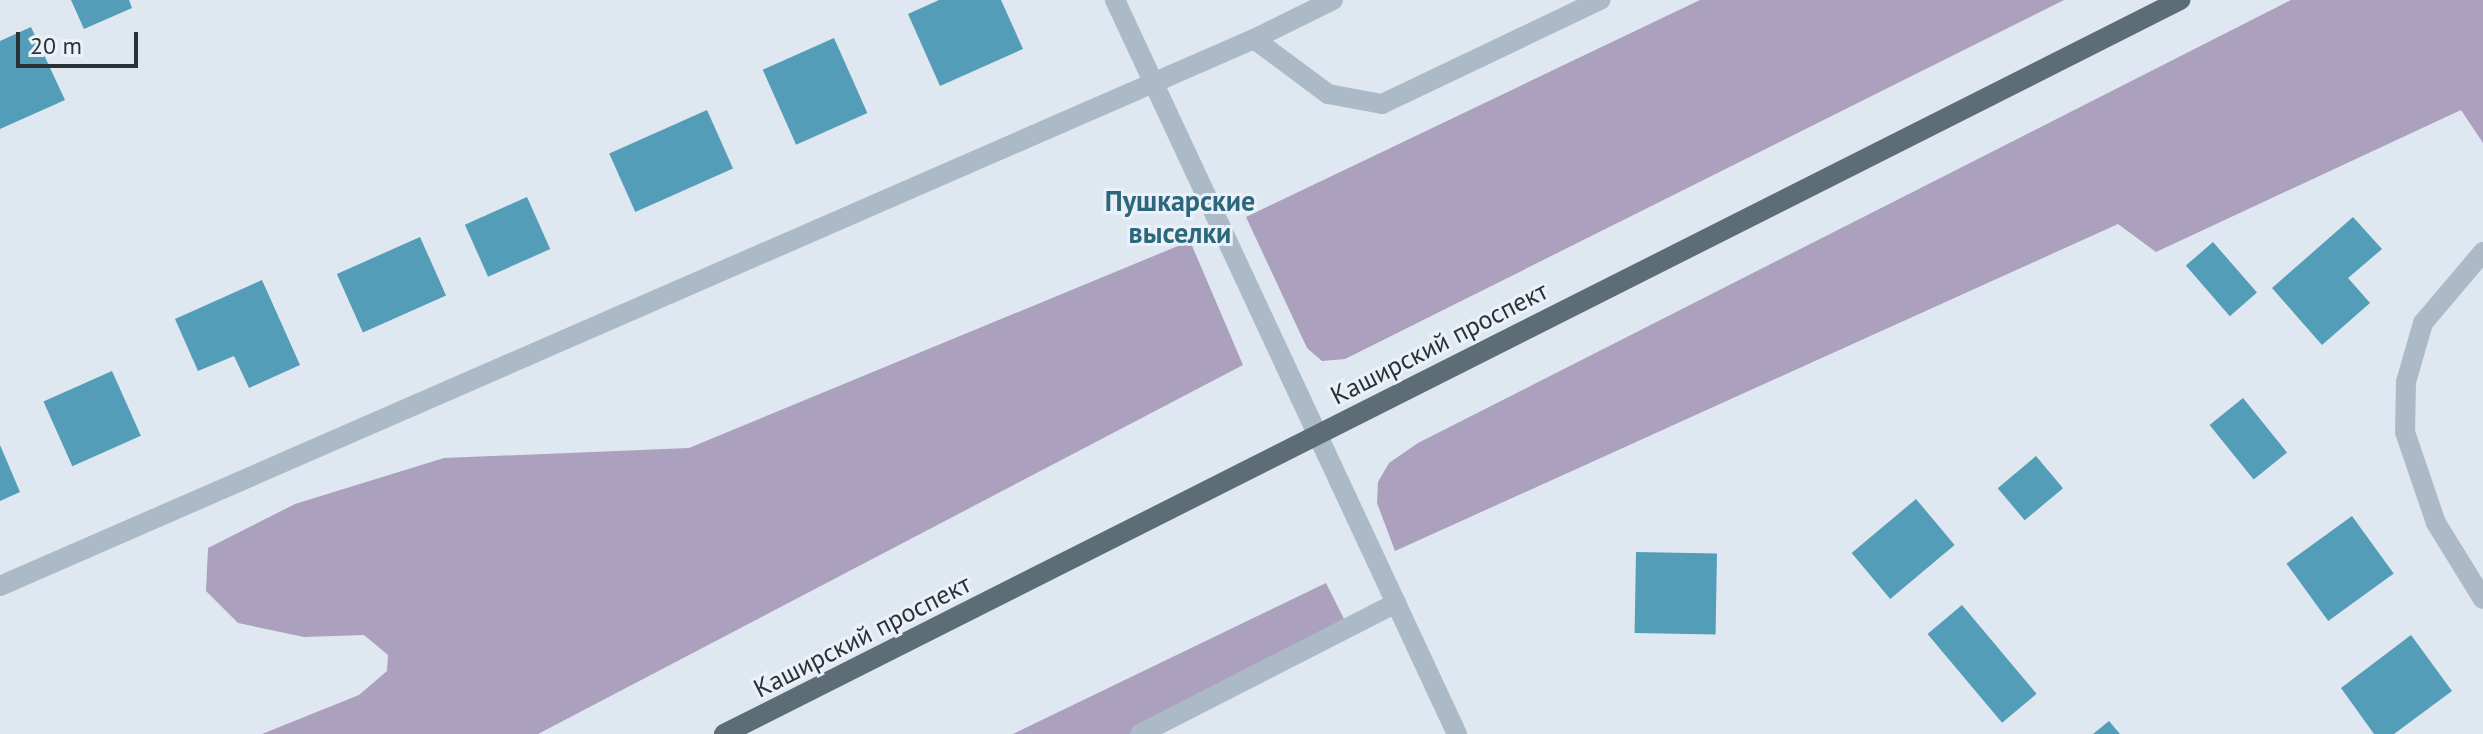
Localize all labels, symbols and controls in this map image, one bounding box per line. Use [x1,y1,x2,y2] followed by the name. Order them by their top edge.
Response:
[20,16,142,66] scale bar
[30,30,82,61] text: 20 m
[1105,184,1255,250] district label: Пушкарские выселки
[1325,275,1553,411] street label: Каширский проспект
[748,568,976,704] street label: Каширский проспект

